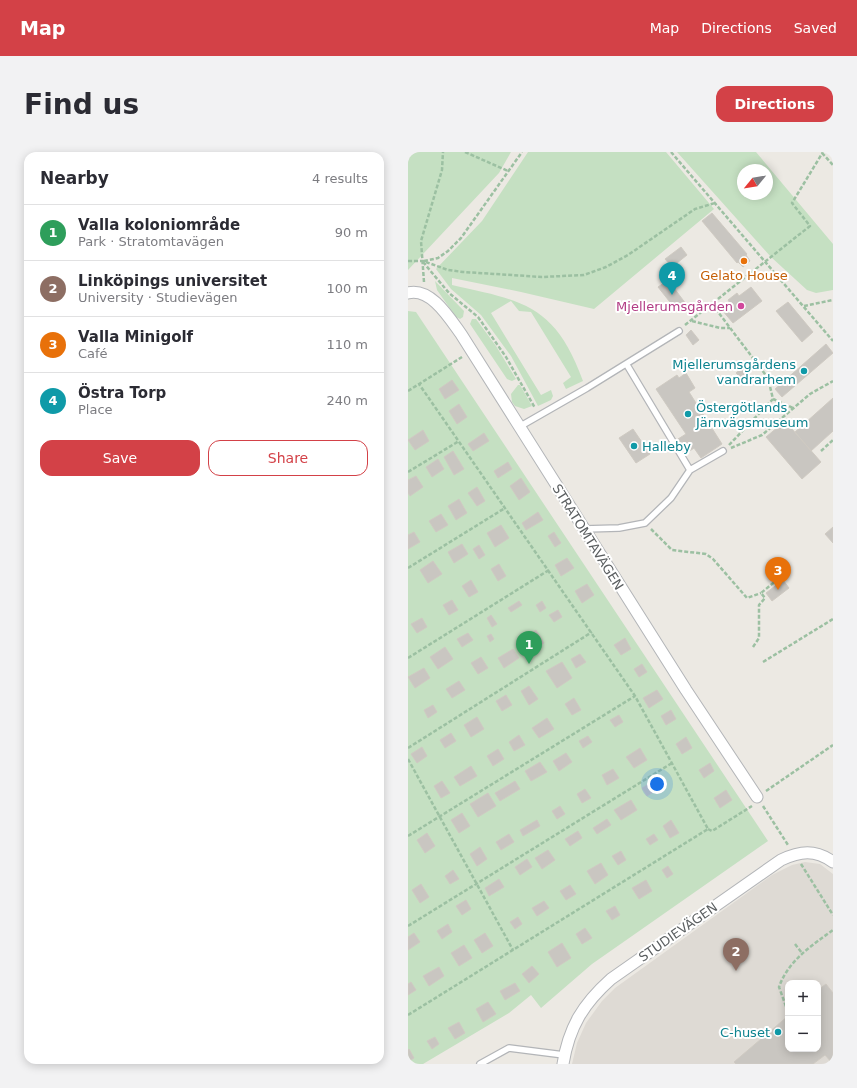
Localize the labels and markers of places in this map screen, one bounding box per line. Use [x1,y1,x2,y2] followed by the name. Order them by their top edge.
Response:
[739,256,749,266] marker: Gelato House
[659,262,685,295] pin: 4
[700,268,788,283] place label: Gelato House
[616,299,733,314] place label: Mjellerumsgården
[736,301,746,311] marker: Mjellerumsgården
[672,357,796,387] place label: Mjellerumsgårdens vandrarhem
[799,366,809,376] marker: Mjellerumsgårdens vandrarhem
[695,399,808,430] place label: Östergötlands Järnvägsmuseum
[683,409,693,419] marker: Östergötlands Järnvägsmuseum
[642,439,691,454] place label: Halleby
[629,441,639,451] marker: Halleby
[765,557,791,590] pin: 3
[516,631,542,664] pin: 1
[723,938,749,971] pin: 2
[720,1025,770,1040] place label: C-huset
[773,1027,783,1037] marker: C-huset

